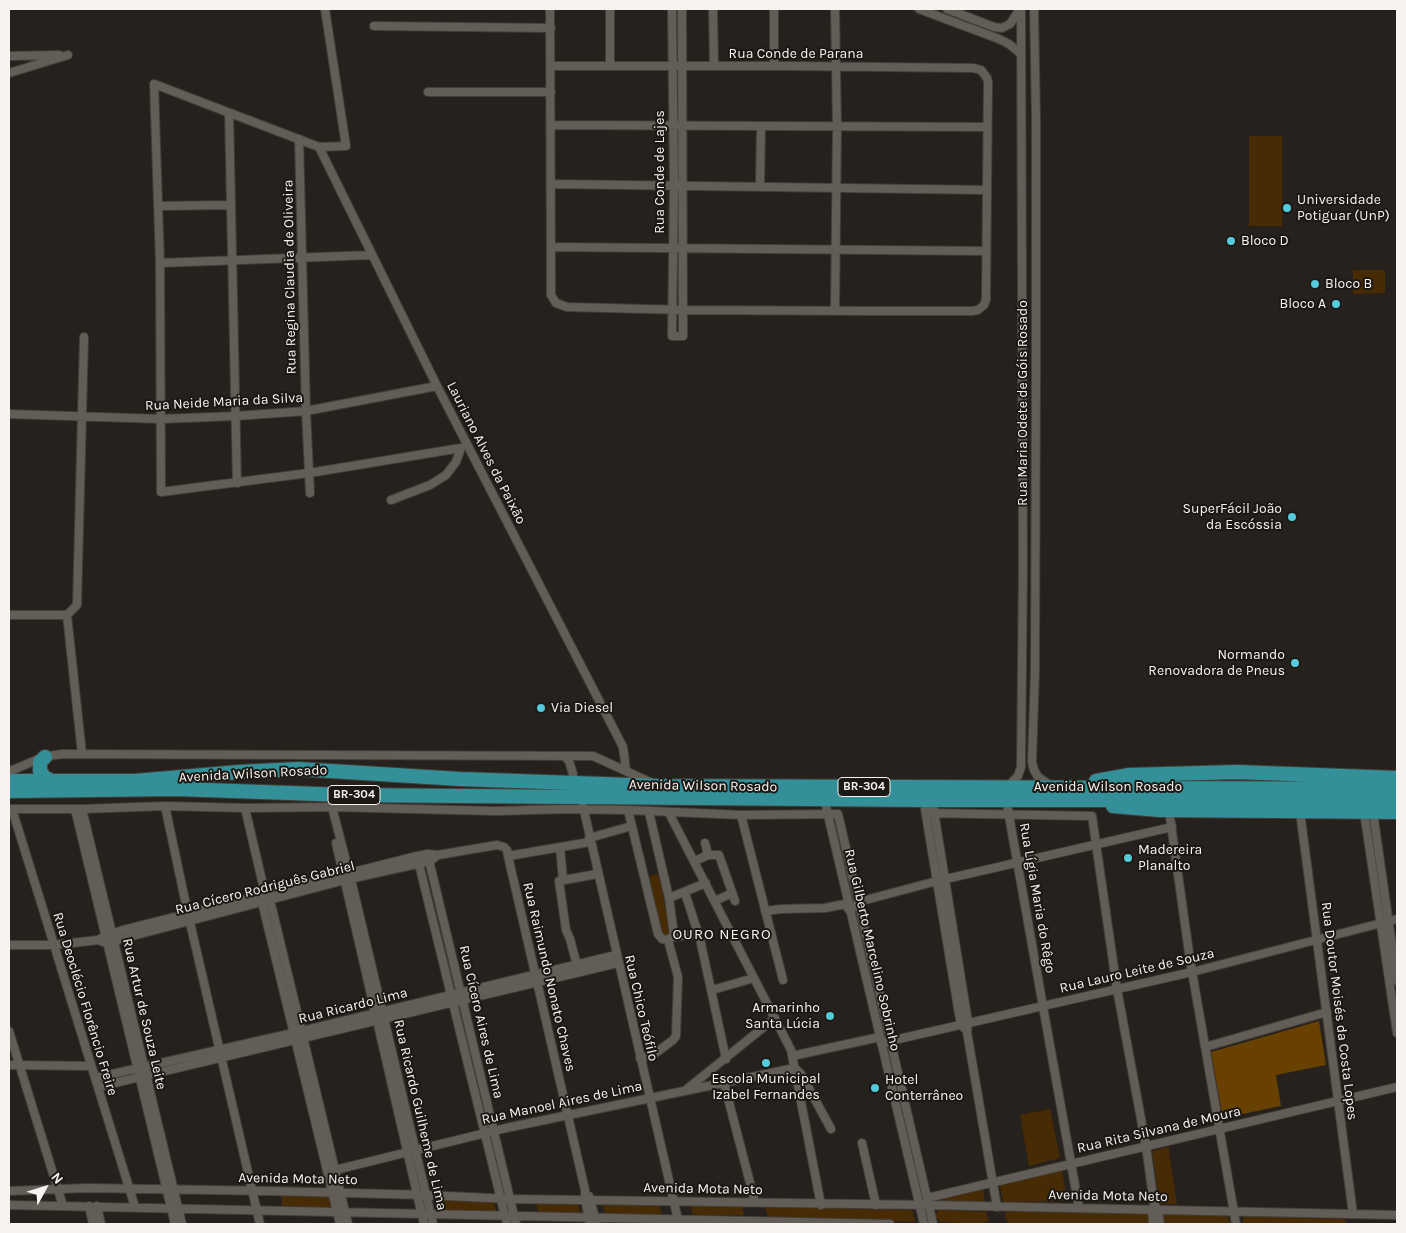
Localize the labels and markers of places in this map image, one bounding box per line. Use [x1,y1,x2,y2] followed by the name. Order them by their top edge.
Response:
[1297,192,1390,224] place label: Universidade Potiguar (UnP)
[1281,202,1293,214] marker: Universidade Potiguar (UnP)
[1241,233,1289,249] place label: Bloco D
[1225,235,1237,247] marker: Bloco D
[1325,276,1372,292] place label: Bloco B
[1309,278,1321,290] marker: Bloco B
[1279,296,1326,312] place label: Bloco A
[1330,298,1342,310] marker: Bloco A
[1183,501,1282,534] place label: SuperFácil João da Escóssia
[1286,511,1298,523] marker: SuperFácil João da Escóssia
[1148,647,1285,680] place label: Normando Renovadora de Pneus
[1289,657,1301,669] marker: Normando Renovadora de Pneus
[551,700,613,716] place label: Via Diesel
[535,702,547,714] marker: Via Diesel
[1138,842,1202,874] place label: Madereira Planalto
[1122,852,1134,864] marker: Madereira Planalto
[745,1000,820,1032] place label: Armarinho Santa Lúcia
[824,1010,836,1022] marker: Armarinho Santa Lúcia
[760,1057,772,1069] marker: Escola Municipal Izabel Fernandes
[711,1071,821,1104] place label: Escola Municipal Izabel Fernandes
[885,1072,963,1104] place label: Hotel Conterrâneo
[869,1082,881,1094] marker: Hotel Conterrâneo

